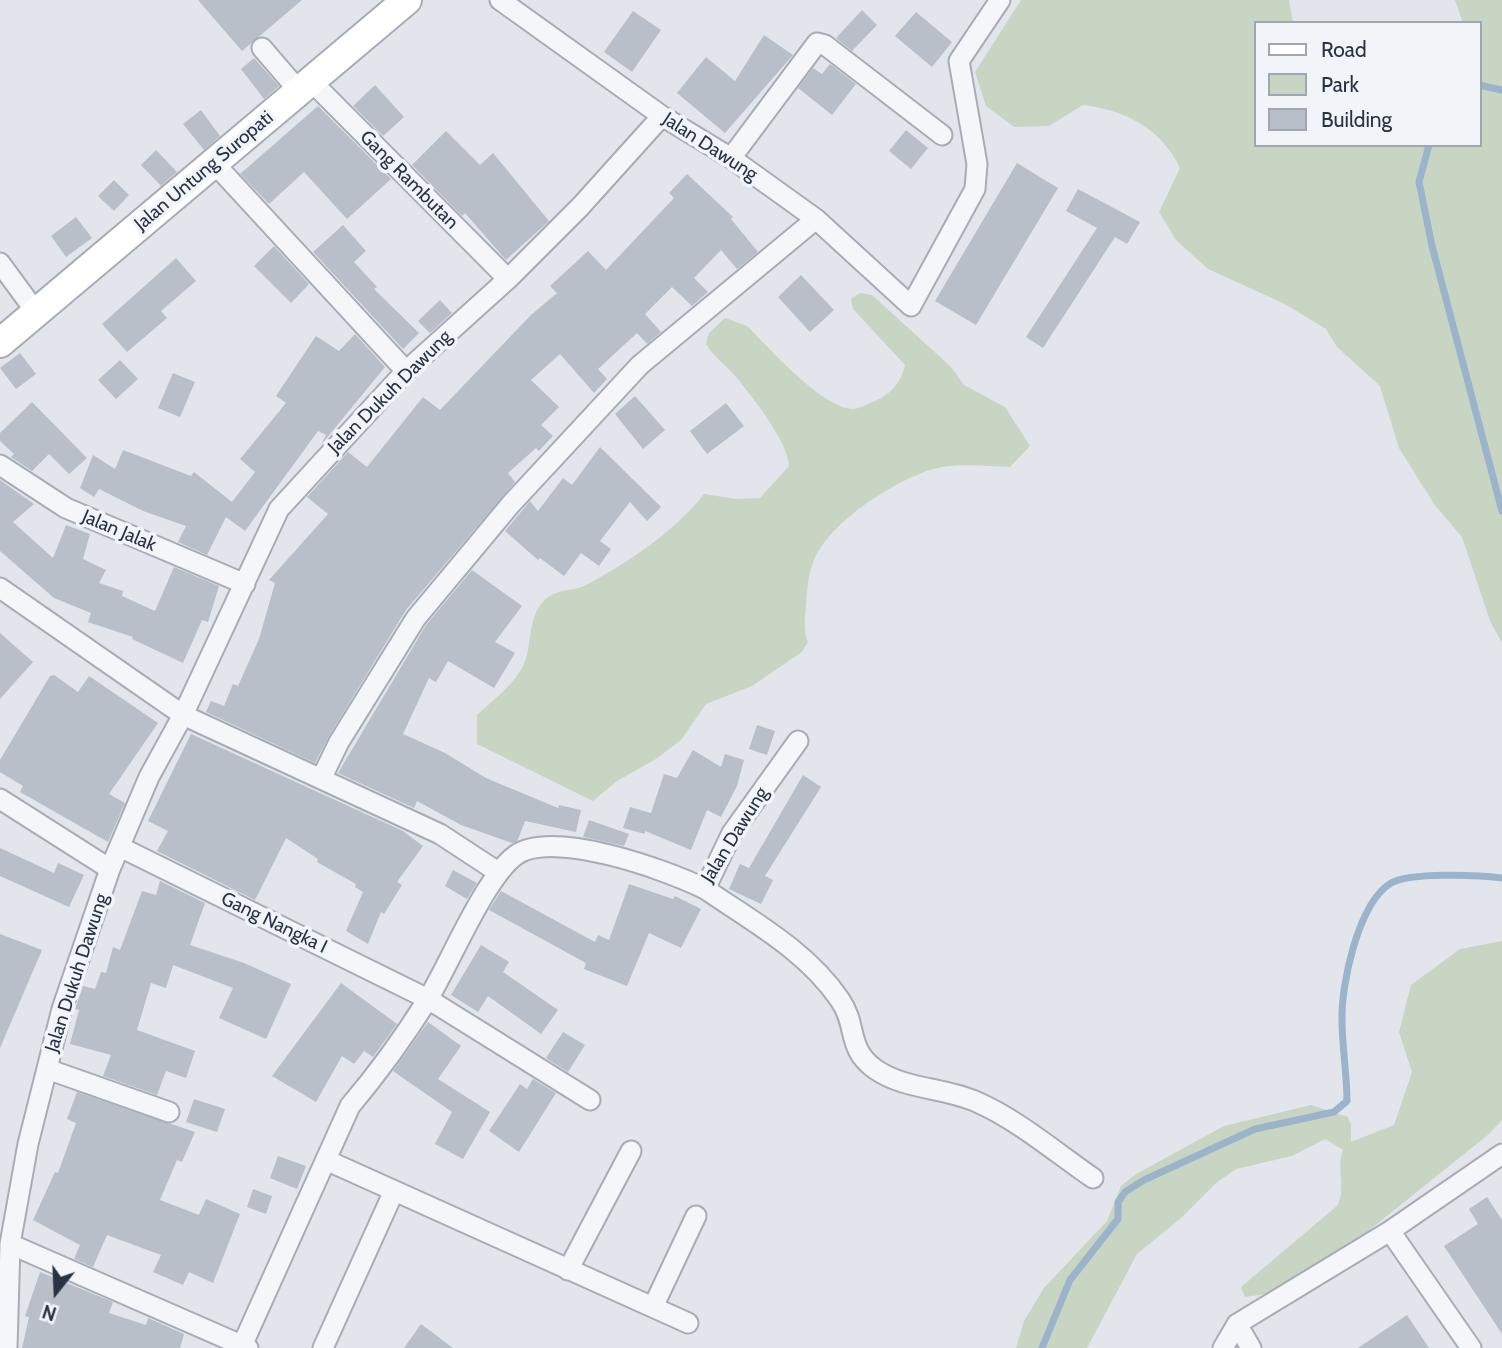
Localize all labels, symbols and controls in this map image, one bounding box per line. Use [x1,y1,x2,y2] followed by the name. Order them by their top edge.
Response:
[1254,21,1481,147] legend
[1321,37,1367,62] text: Road
[1321,72,1359,97] text: Park
[130,106,278,236] street label: Jalan Untung Suropati
[1321,107,1392,132] text: Building
[658,108,762,186] street label: Jalan Dawung
[355,126,463,234] street label: Gang Rambutan
[323,325,457,459] street label: Jalan Dukuh Dawung
[79,505,159,557] street label: Jalan Jalak
[697,783,773,887] street label: Jalan Dawung
[217,887,331,959] street label: Gang Nangka I
[41,891,113,1055] street label: Jalan Dukuh Dawung
[21,1257,91,1327] north arrow
[39,1299,59,1325] text: N

